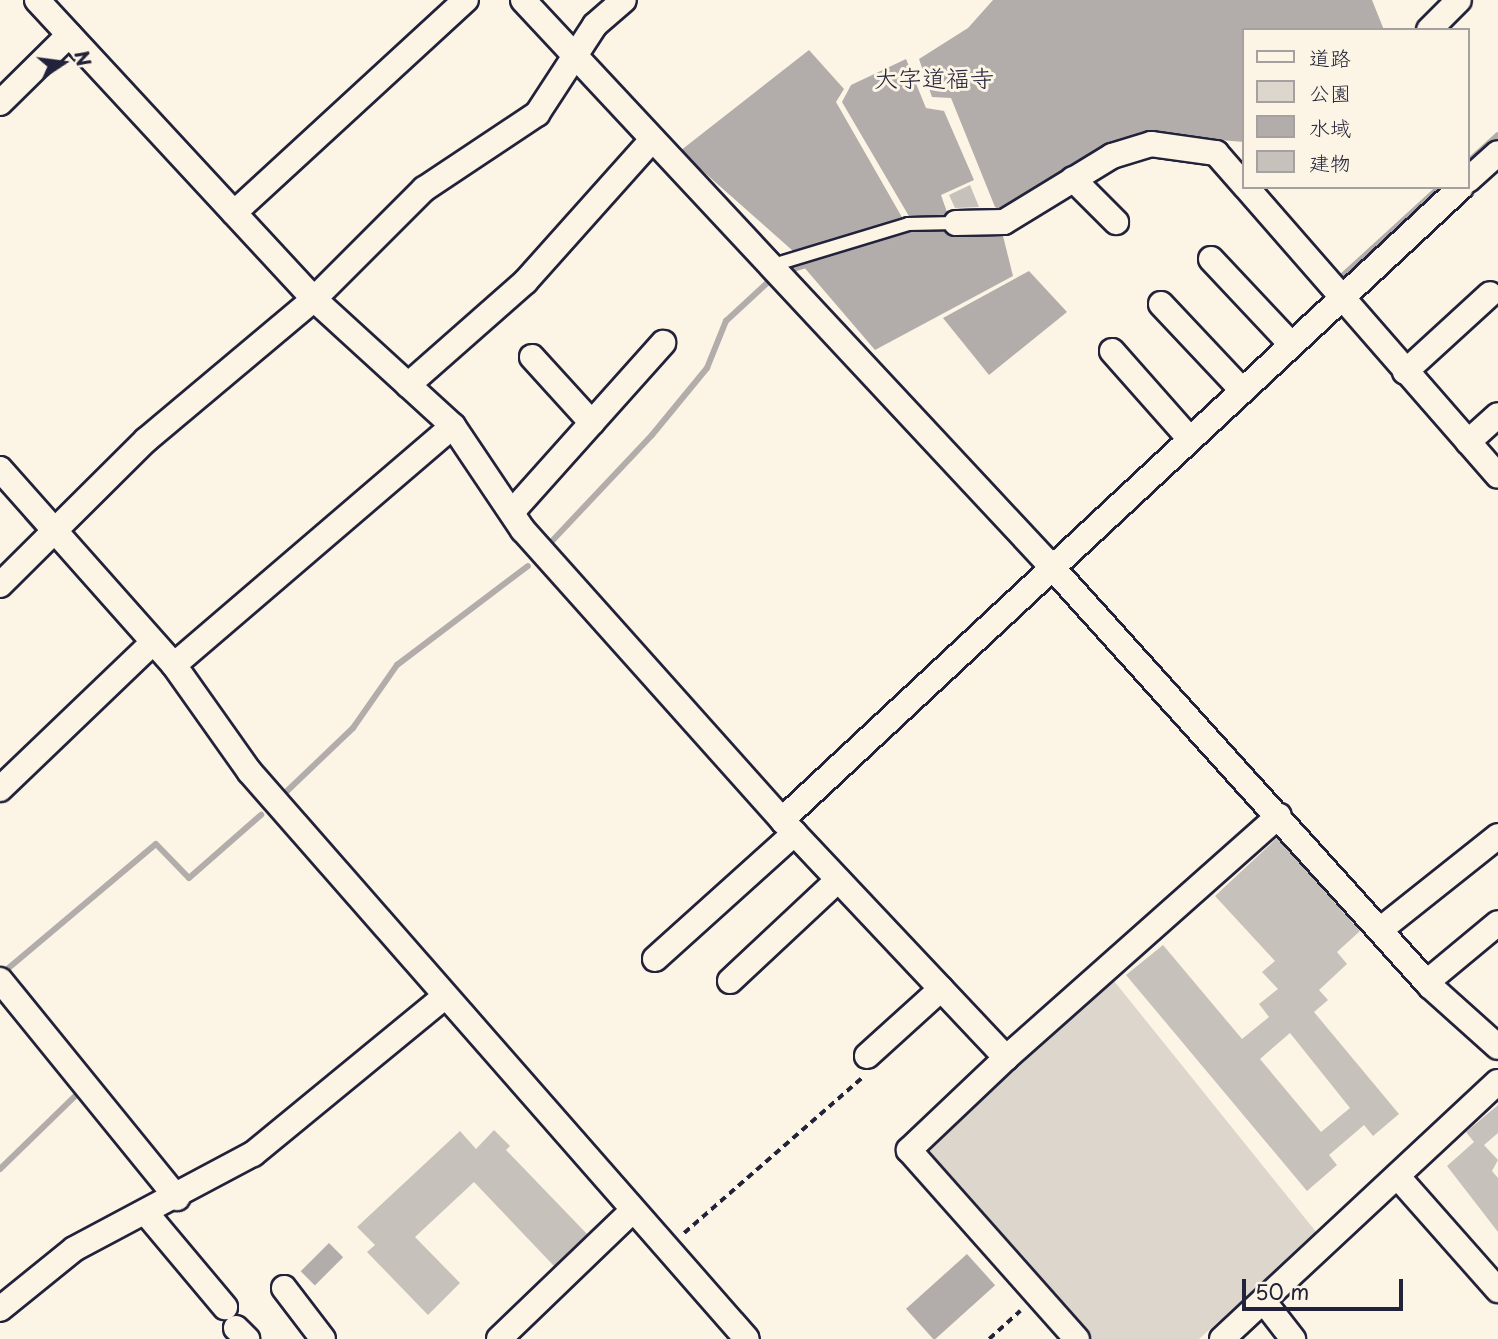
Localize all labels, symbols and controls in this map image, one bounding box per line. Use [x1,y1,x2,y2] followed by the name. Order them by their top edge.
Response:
[28,28,98,98] north arrow
[1242,28,1470,189] legend
[1309,41,1351,73] text: 道路
[68,48,99,69] text: N
[874,64,994,92] district label: 大字道福寺
[1309,76,1351,108] text: 公園
[1309,111,1351,143] text: 水域
[1309,146,1351,178] text: 建物
[1246,1266,1407,1310] scale bar
[1255,1275,1309,1307] text: 50 m

